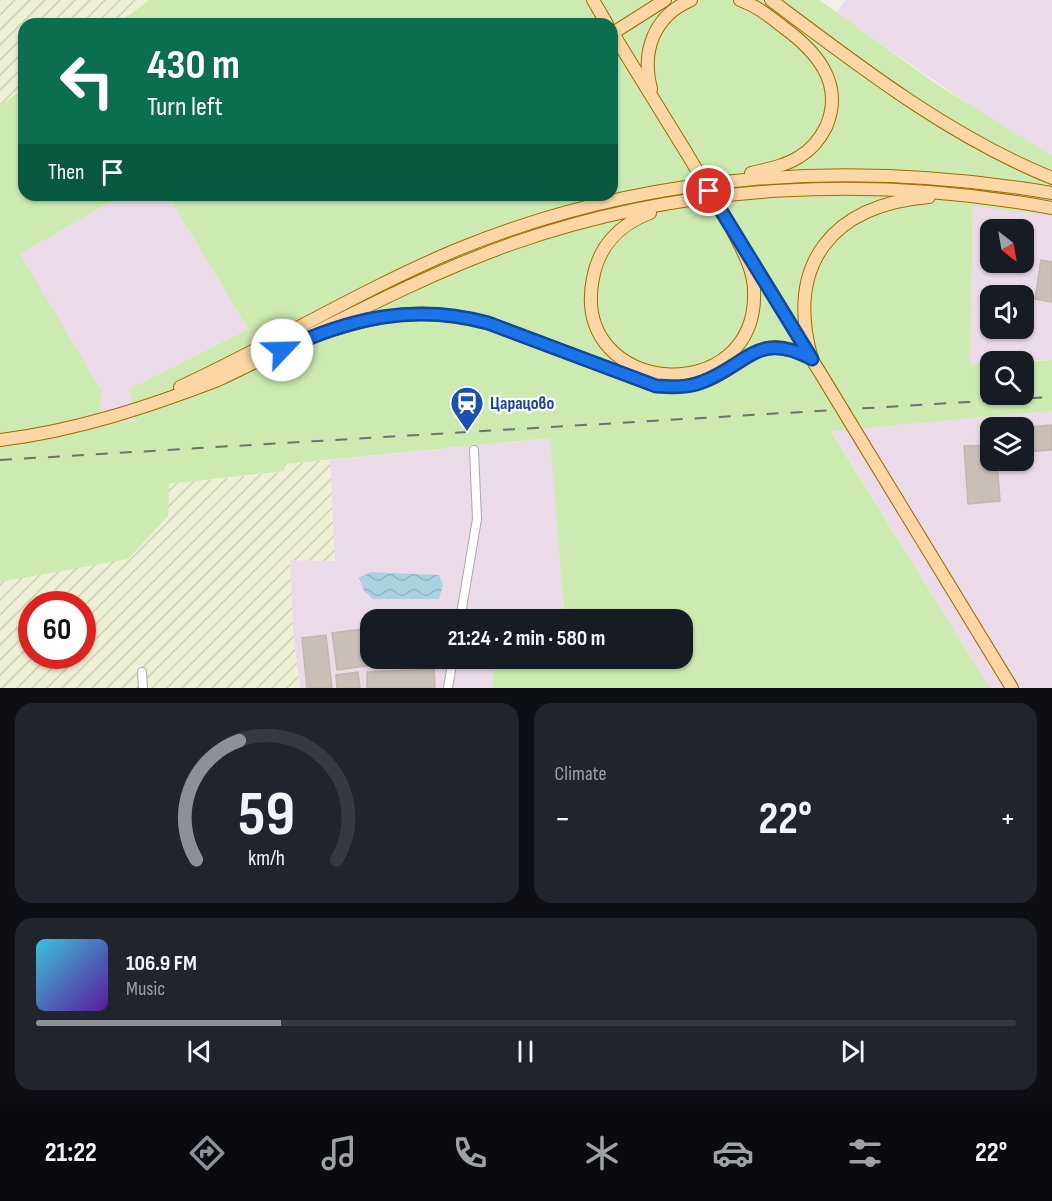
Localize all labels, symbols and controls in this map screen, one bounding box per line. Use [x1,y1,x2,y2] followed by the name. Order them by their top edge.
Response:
[147,40,240,91] text: 430 m
[48,42,126,120] icon: left
[147,91,223,123] text: Turn left
[96,156,129,189] icon: arrive
[48,159,84,186] text: Then
[683,165,734,216] pin
[692,174,725,207] icon: arrive
[980,219,1034,273] north arrow
[980,219,1034,471] map controls
[980,285,1034,339] button: sound
[250,318,314,382] position arrow
[980,351,1034,405] button: search
[449,385,485,432] station icon: Царацово
[490,393,554,414] place label: Царацово
[980,417,1034,471] button: layers
[18,591,96,669] speed limit sign: 60
[448,625,605,652] text: 21:24 · 2 min · 580 m
[555,762,607,786] text: Climate
[238,778,295,853] text: 59
[758,792,812,847] text: 22°
[555,799,571,839] text: −
[1000,799,1016,839] text: +
[248,846,285,871] text: km/h
[126,950,197,977] text: 106.9 FM
[126,977,165,1001] text: Music
[183,1035,216,1068] icon: previous
[509,1035,542,1068] icon: pause
[836,1035,869,1068] icon: next
[186,1132,228,1174] icon: directions
[318,1132,360,1174] icon: music
[449,1132,491,1174] icon: phone
[581,1132,623,1174] icon: climate
[712,1132,754,1174] icon: car
[844,1132,886,1174] icon: filters
[45,1137,97,1169] text: 21:22
[975,1137,1007,1169] text: 22°

